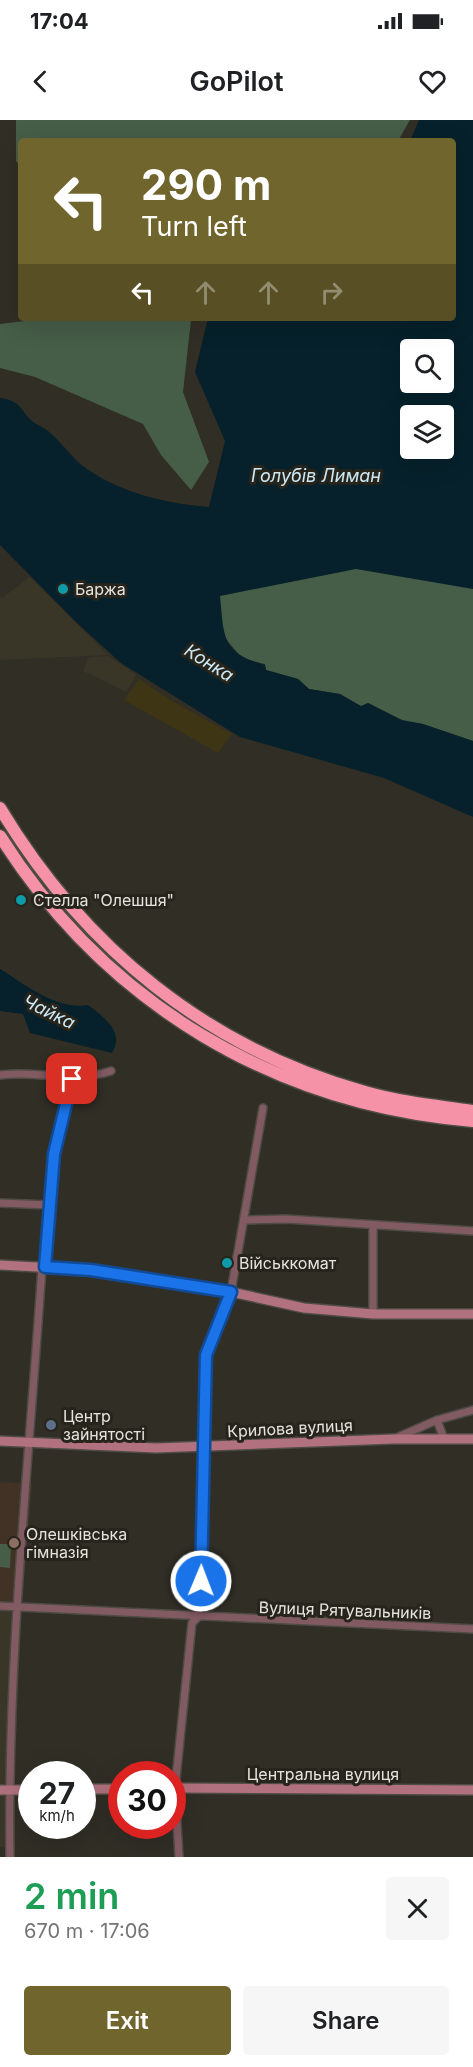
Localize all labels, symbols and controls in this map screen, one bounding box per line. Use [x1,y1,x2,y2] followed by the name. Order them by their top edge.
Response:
[30,8,89,34] text: 17:04
[24,65,57,98] icon: back
[189,65,284,98] text: GoPilot
[416,65,449,98] icon: heart
[141,159,271,210] text: 290 m
[42,162,120,240] icon: left
[141,210,247,243] text: Turn left
[126,276,159,309] icon: left
[189,276,222,309] icon: ahead
[252,276,285,309] icon: ahead
[315,276,348,309] icon: right
[400,339,454,459] map controls
[400,339,454,393] button: search
[400,405,454,459] button: layers
[251,465,381,486] water label: Голубів Лиман
[75,579,126,599] place label: Баржа
[56,582,70,596] marker: Баржа
[181,639,238,686] water label: Конка
[33,890,174,910] place label: Стелла "Олешшя"
[14,893,28,907] marker: Стелла "Олешшя"
[20,990,79,1033] water label: Чайка
[46,1053,97,1104] pin
[55,1062,88,1095] icon: arrive
[239,1253,337,1273] place label: Військкомат
[220,1256,234,1270] marker: Військкомат
[63,1406,145,1444] place label: Центр зайнятості
[227,1415,353,1441] street label: Крилова вулиця
[44,1418,58,1432] marker: Центр зайнятості
[26,1524,127,1562] place label: Олешківська гімназія
[7,1536,21,1550] marker: Олешківська гімназія
[169,1549,233,1613] position arrow
[258,1597,432,1623] street label: Вулиця Рятувальників
[108,1761,186,1839] speed limit sign: 30
[247,1764,399,1784] street label: Центральна вулиця
[39,1775,75,1811] text: 27
[39,1806,75,1825] text: km/h
[24,1874,119,1918] text: 2 min
[386,1877,449,1940] button: close
[24,1919,150,1943] text: 670 m · 17:06
[24,1986,231,2055] button: Exit
[243,1986,449,2055] button: Share

